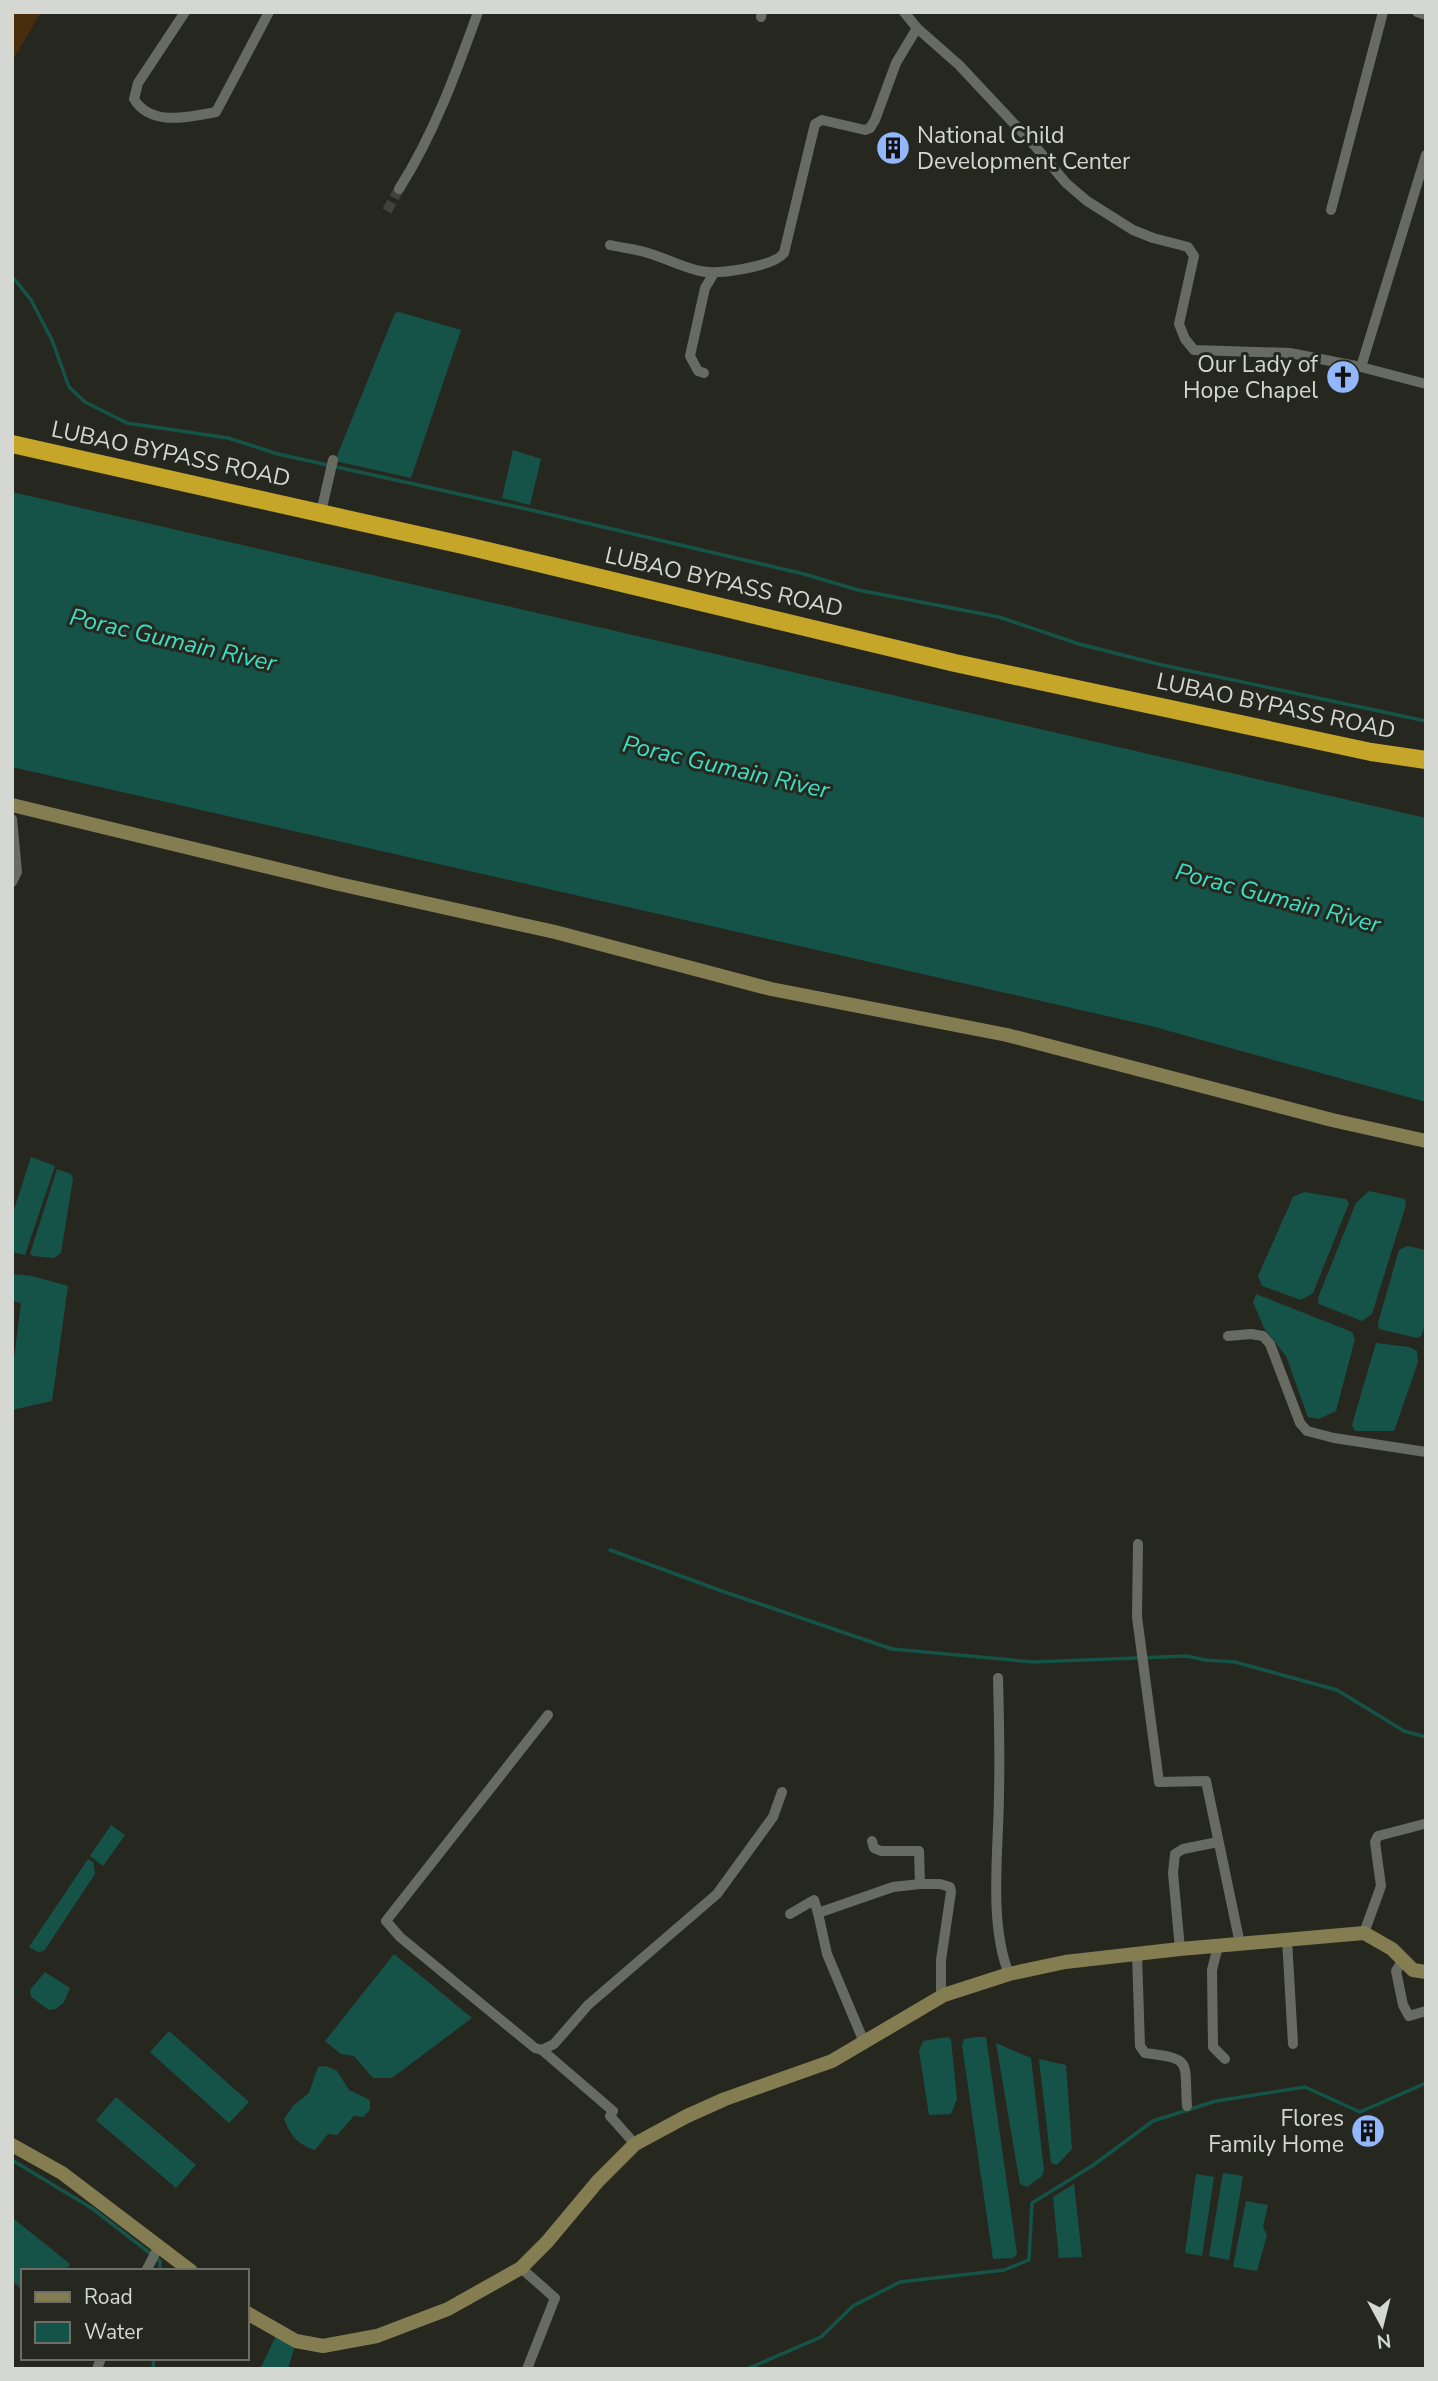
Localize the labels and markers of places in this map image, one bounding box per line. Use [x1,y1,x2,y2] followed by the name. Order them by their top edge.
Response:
[917,120,1131,177] place label: National Child Development Center
[874,129,912,167] building icon: National Child Development Center
[1183,349,1318,406] place label: Our Lady of Hope Chapel
[1324,358,1362,396] church icon: Our Lady of Hope Chapel
[1208,2103,1344,2160] place label: Flores Family Home
[1349,2112,1387,2150] building icon: Flores Family Home

